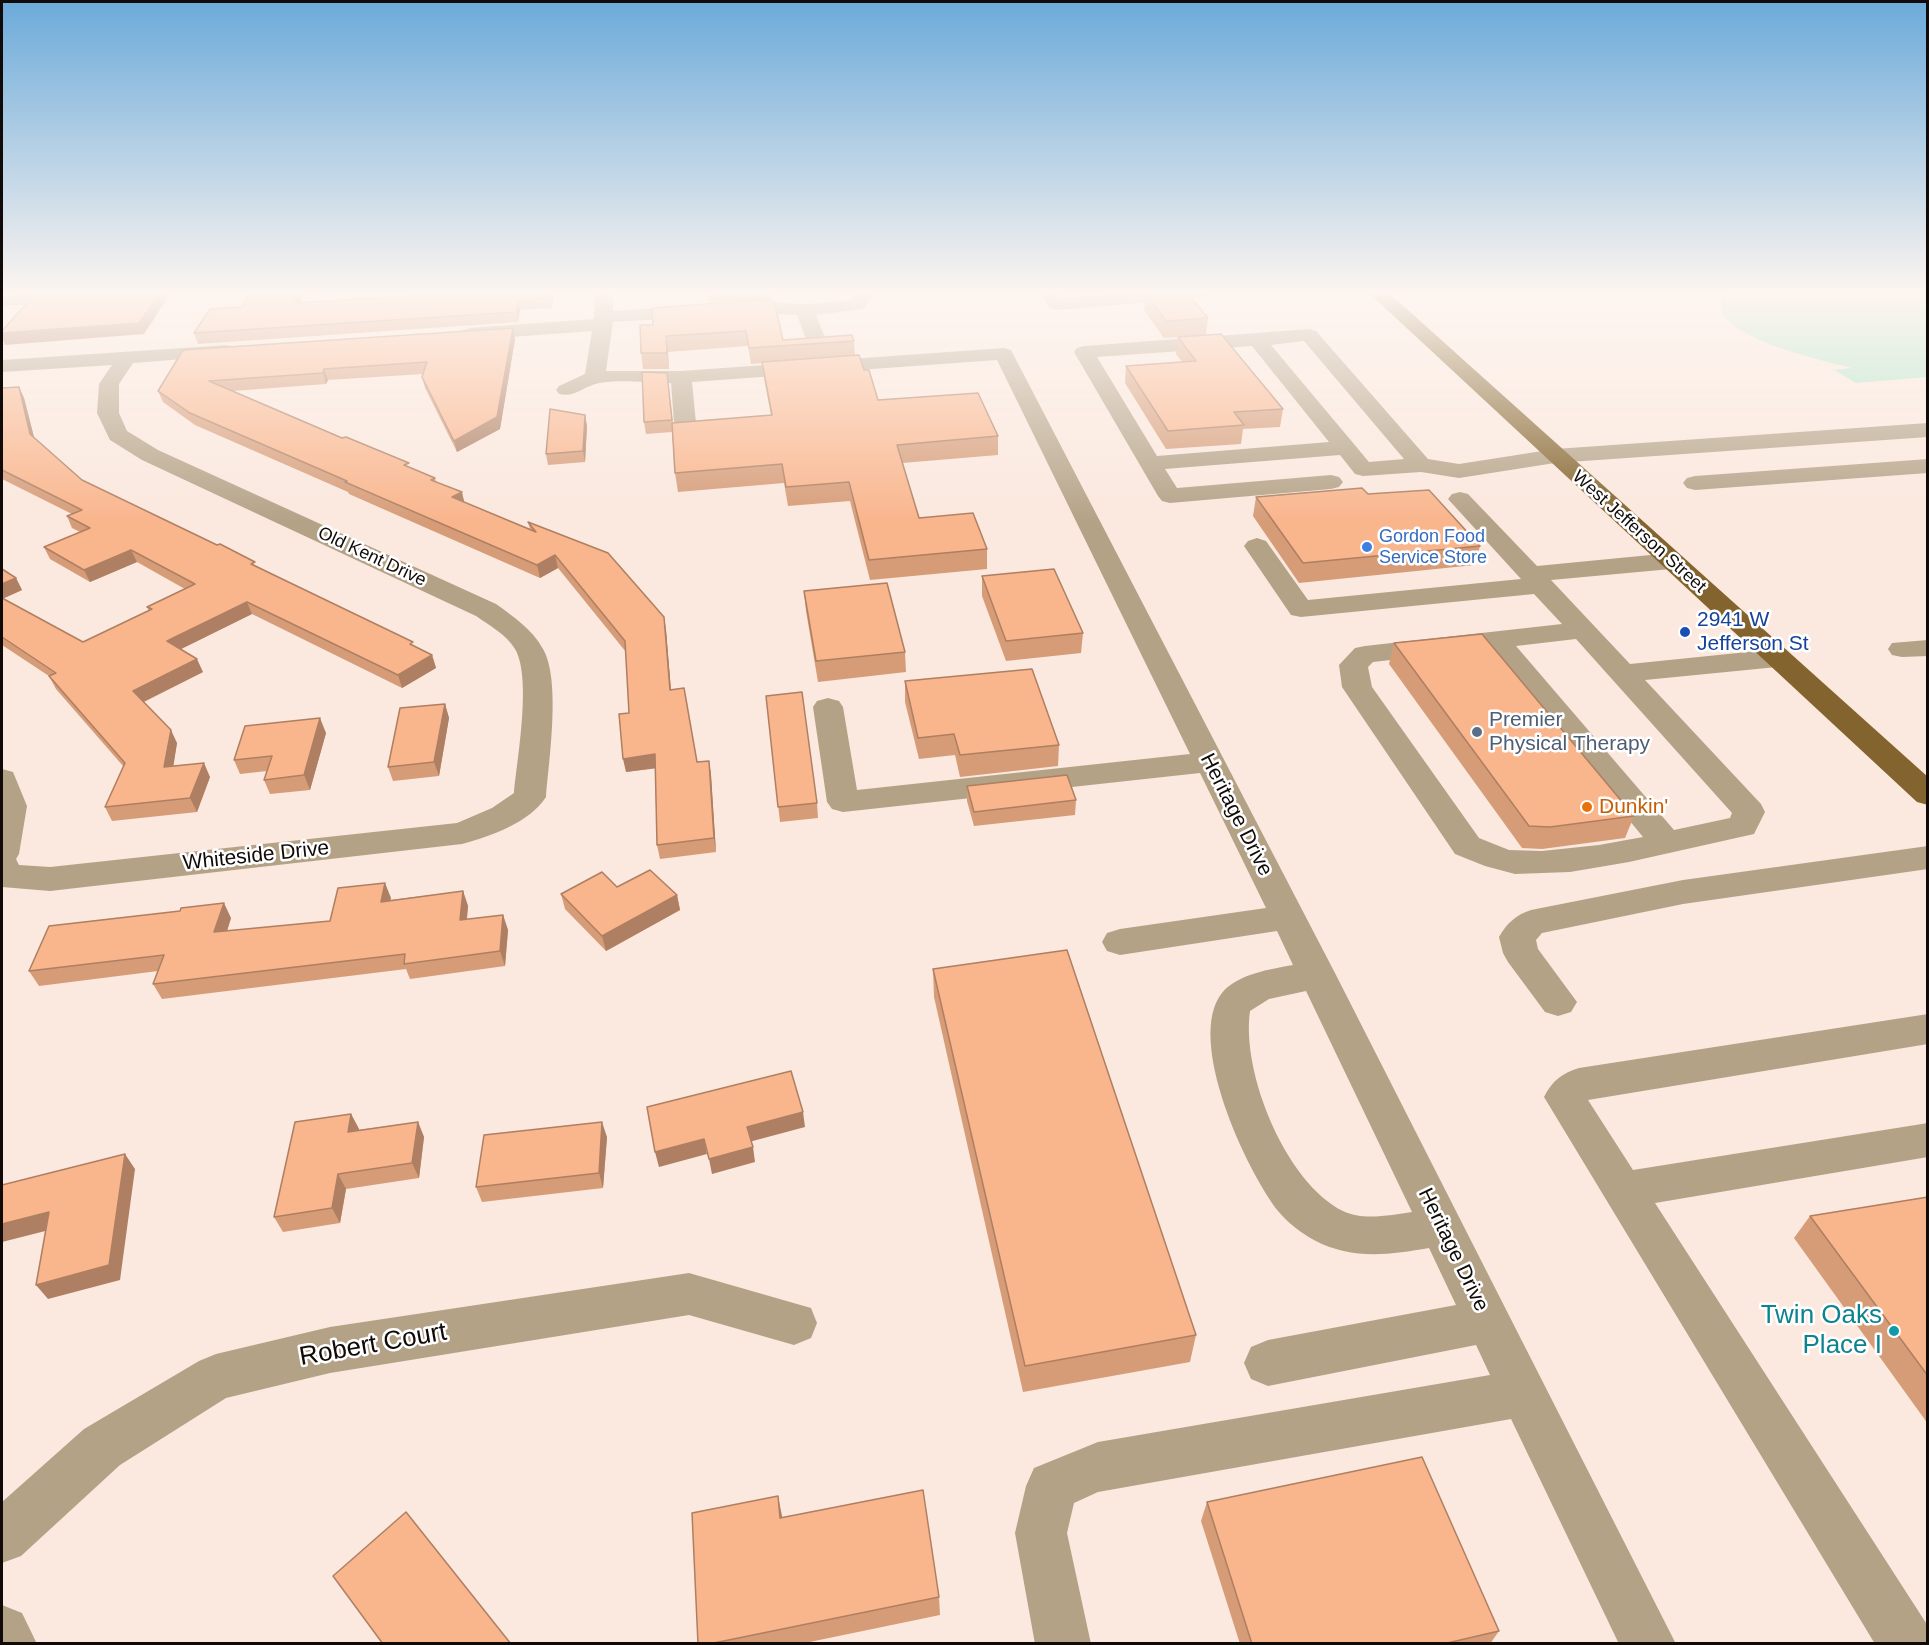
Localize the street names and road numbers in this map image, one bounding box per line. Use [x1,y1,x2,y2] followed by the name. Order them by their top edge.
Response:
[1568,466,1710,598] street label: West Jefferson Street
[314,522,430,592] street label: Old Kent Drive
[1194,749,1278,881] street label: Heritage Drive
[182,836,330,876] street label: Whiteside Drive
[1412,1184,1494,1316] street label: Heritage Drive
[297,1317,449,1373] street label: Robert Court

